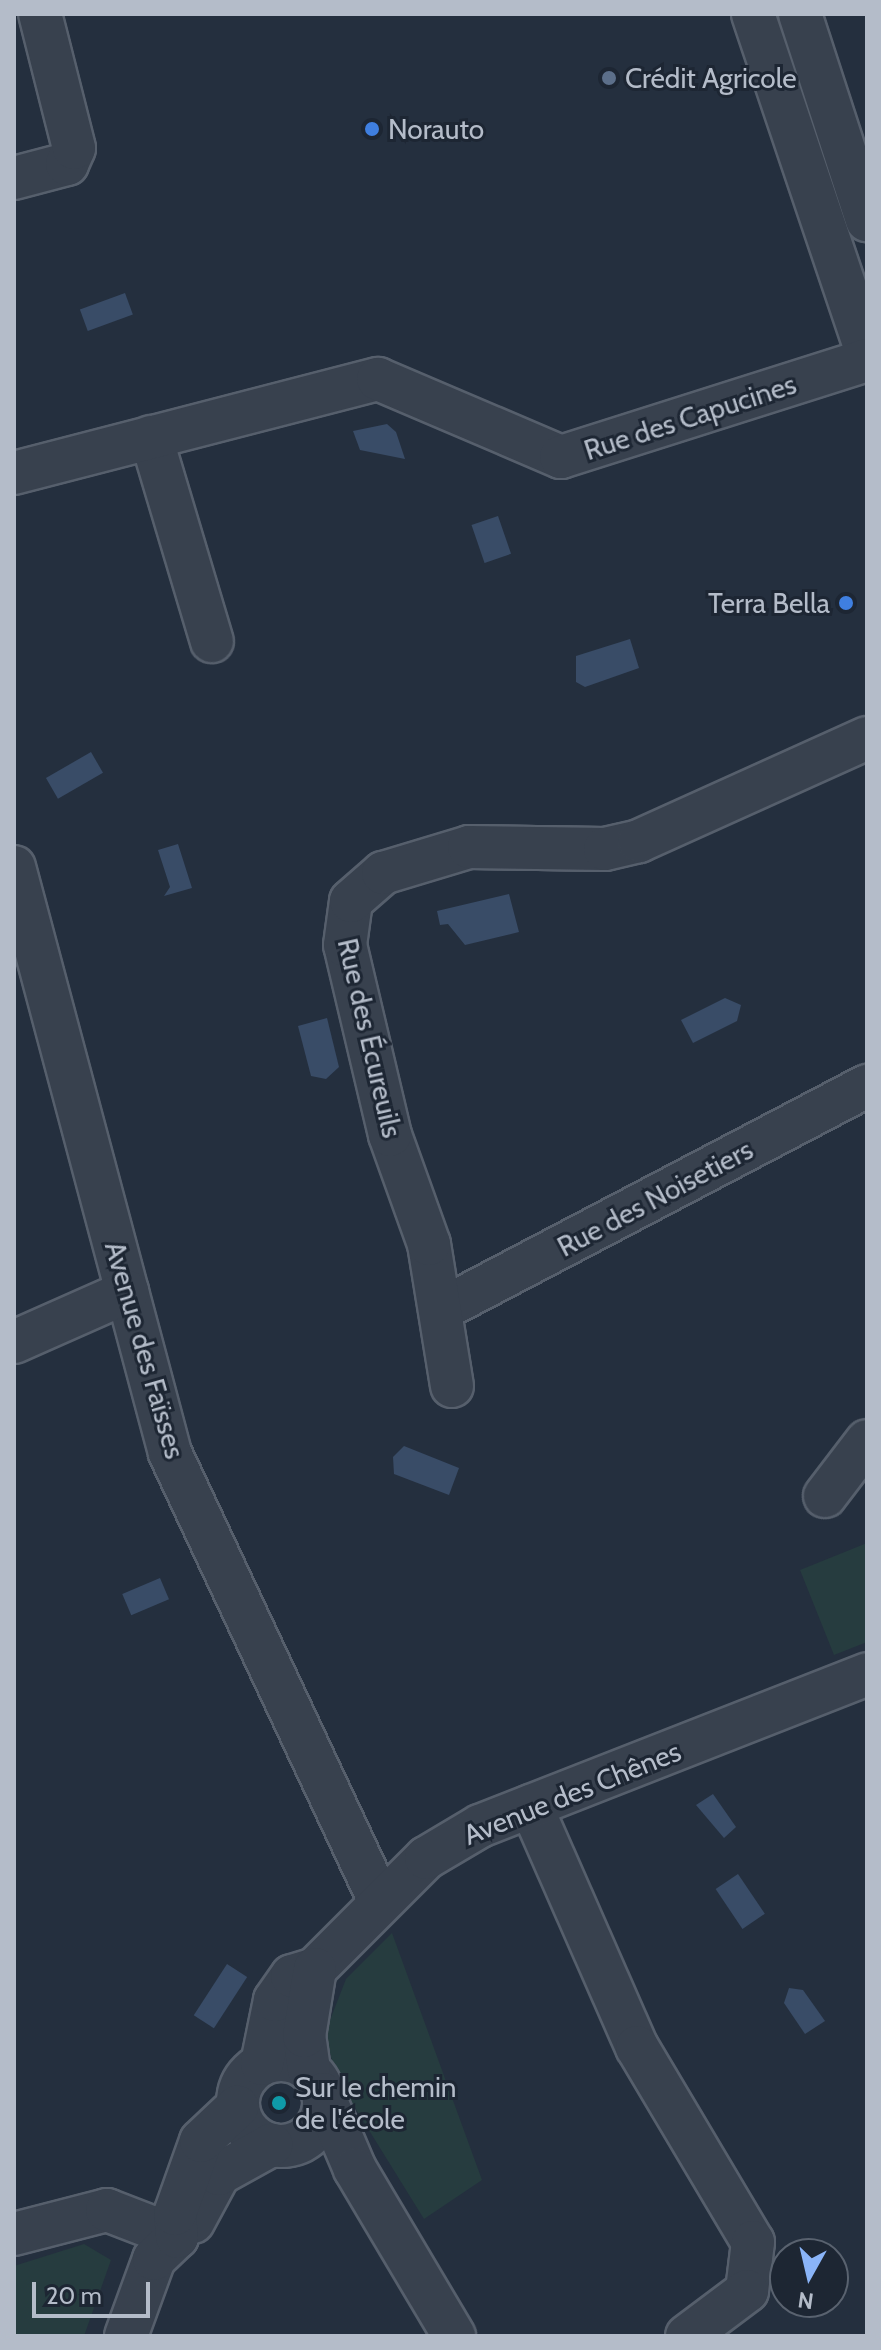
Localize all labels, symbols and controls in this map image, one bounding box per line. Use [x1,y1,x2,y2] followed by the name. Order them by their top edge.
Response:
[625,61,797,95] place label: Crédit Agricole
[600,69,618,87] marker: Crédit Agricole
[388,112,484,146] place label: Norauto
[363,120,381,138] marker: Norauto
[580,367,800,467] street label: Rue des Capucines
[708,586,830,620] place label: Terra Bella
[837,594,855,612] marker: Terra Bella
[331,935,409,1141] street label: Rue des Écureuils
[552,1132,758,1264] street label: Rue des Noisetiers
[98,1238,192,1462] street label: Avenue des Faïsses
[459,1734,685,1852] street label: Avenue des Chênes
[295,2070,456,2136] place label: Sur le chemin de l'école
[270,2094,288,2112] marker: Sur le chemin de l'école
[769,2238,849,2318] north arrow
[36,2266,154,2316] scale bar
[46,2281,102,2310] text: 20 m
[796,2286,815,2315] text: N

